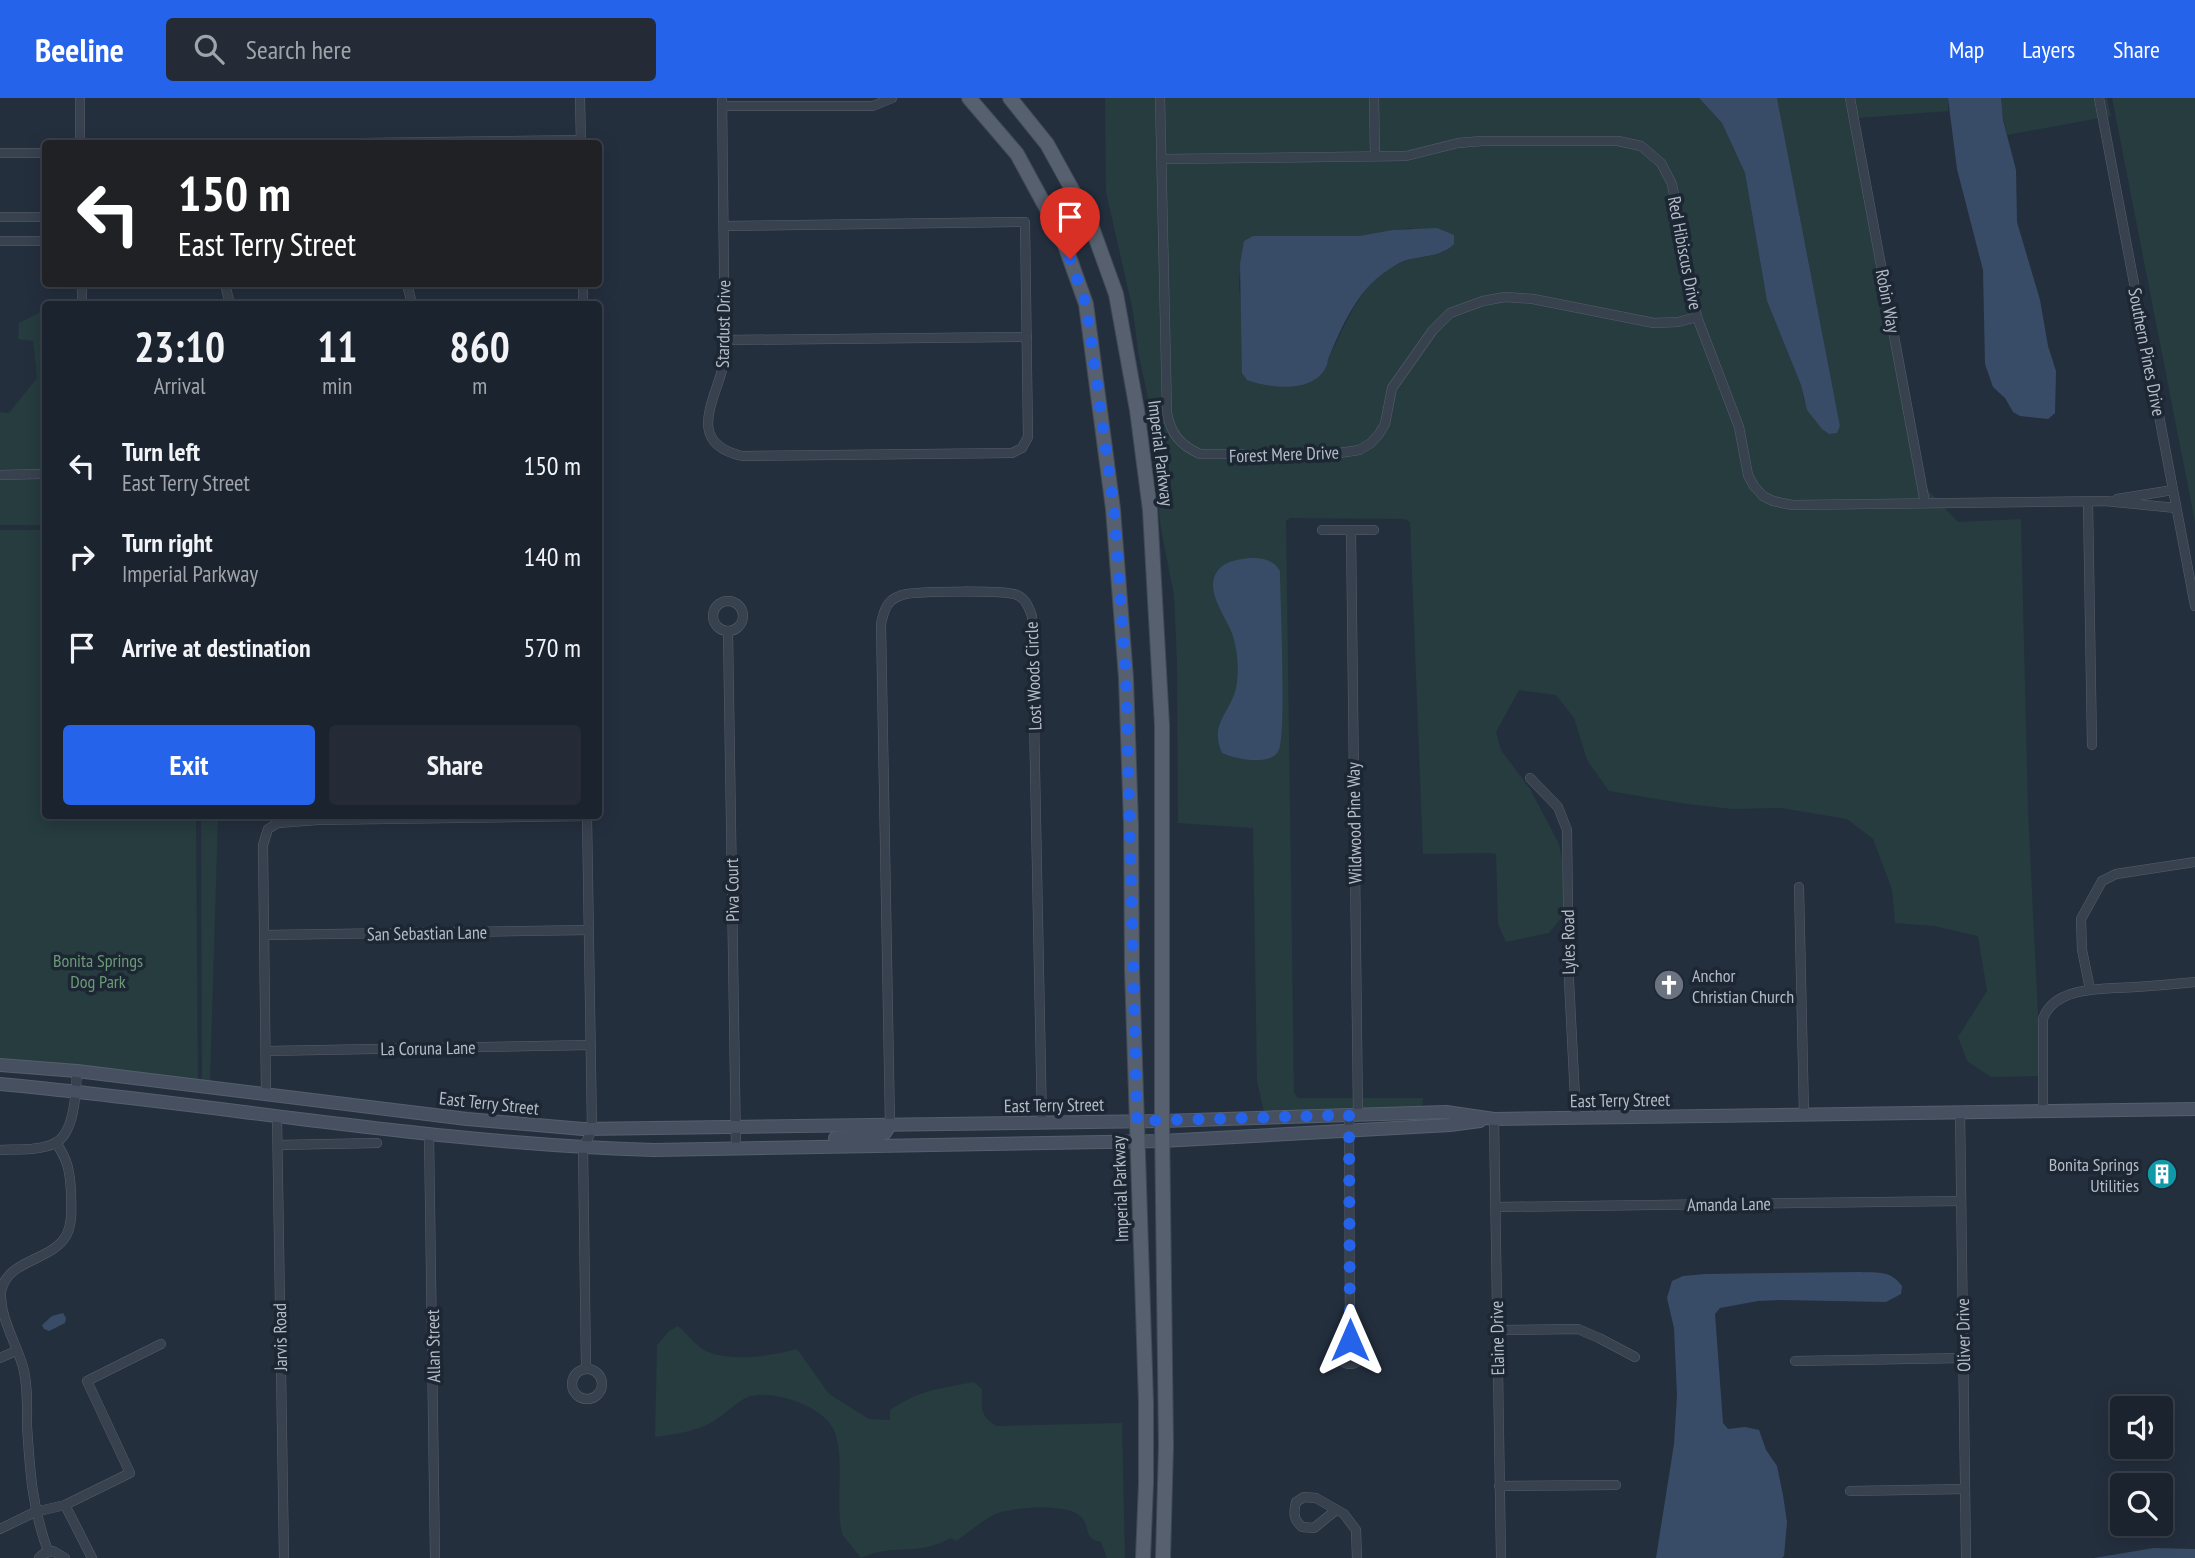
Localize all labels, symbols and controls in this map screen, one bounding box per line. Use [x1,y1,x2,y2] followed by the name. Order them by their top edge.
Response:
[166,18,656,81] search box
[35,28,124,71] text: Beeline
[190,30,228,68] icon: search
[246,33,351,66] text: Search here
[1949,34,1984,65] text: Map
[2022,34,2075,65] text: Layers
[2113,34,2160,65] text: Share
[178,161,291,225] text: 150 m
[63,168,154,259] icon: left
[1040,187,1100,259] pin
[1663,194,1707,312] street label: Red Hibiscus Drive
[1051,198,1089,236] icon: arrive
[178,223,356,265] text: East Terry Street
[1871,267,1905,335] street label: Robin Way
[711,280,735,368] street label: Stardust Drive
[2123,286,2171,418] street label: Southern Pines Drive
[134,319,225,374] text: 23:10
[317,319,357,374] text: 11
[450,319,510,374] text: 860
[154,371,206,400] text: Arrival
[322,371,352,400] text: min
[472,371,487,400] text: m
[1143,399,1179,508] street label: Imperial Parkway
[122,435,200,468] text: Turn left
[1229,441,1339,467] street label: Forest Mere Drive
[63,447,101,485] icon: left
[523,449,581,482] text: 150 m
[122,468,250,497] text: East Terry Street
[122,526,213,559] text: Turn right
[63,538,101,576] icon: right
[523,540,581,573] text: 140 m
[122,559,258,588] text: Imperial Parkway
[1020,621,1046,731] street label: Lost Woods Circle
[63,629,101,667] icon: arrive
[122,631,311,664] text: Arrive at destination
[523,631,581,664] text: 570 m
[63,725,315,805] button: Exit
[329,725,581,805] button: Share
[1341,762,1367,884] street label: Wildwood Pine Way
[720,858,744,922] street label: Piva Court
[1556,909,1580,975] street label: Lyles Road
[367,920,487,946] street label: San Sebastian Lane
[53,949,143,993] park label: Bonita Springs Dog Park
[1692,964,1794,1008] place label: Anchor Christian Church
[1652,968,1686,1002] church icon: Anchor Christian Church
[380,1036,476,1060] street label: La Coruna Lane
[438,1086,540,1120] street label: East Terry Street
[1570,1088,1670,1112] street label: East Terry Street
[1004,1093,1104,1117] street label: East Terry Street
[1107,1135,1133,1243] street label: Imperial Parkway
[2049,1153,2139,1197] place label: Bonita Springs Utilities
[2145,1157,2179,1191] building icon: Bonita Springs Utilities
[1687,1192,1771,1216] street label: Amanda Lane
[1951,1298,1975,1372] street label: Oliver Drive
[1485,1300,1509,1376] street label: Elaine Drive
[268,1303,292,1372] street label: Jarvis Road
[1313,1303,1387,1377] position arrow
[421,1309,445,1383] street label: Allan Street
[2110,1396,2173,1536] map controls
[2110,1396,2173,1459] button: sound
[2110,1473,2173,1536] button: search

